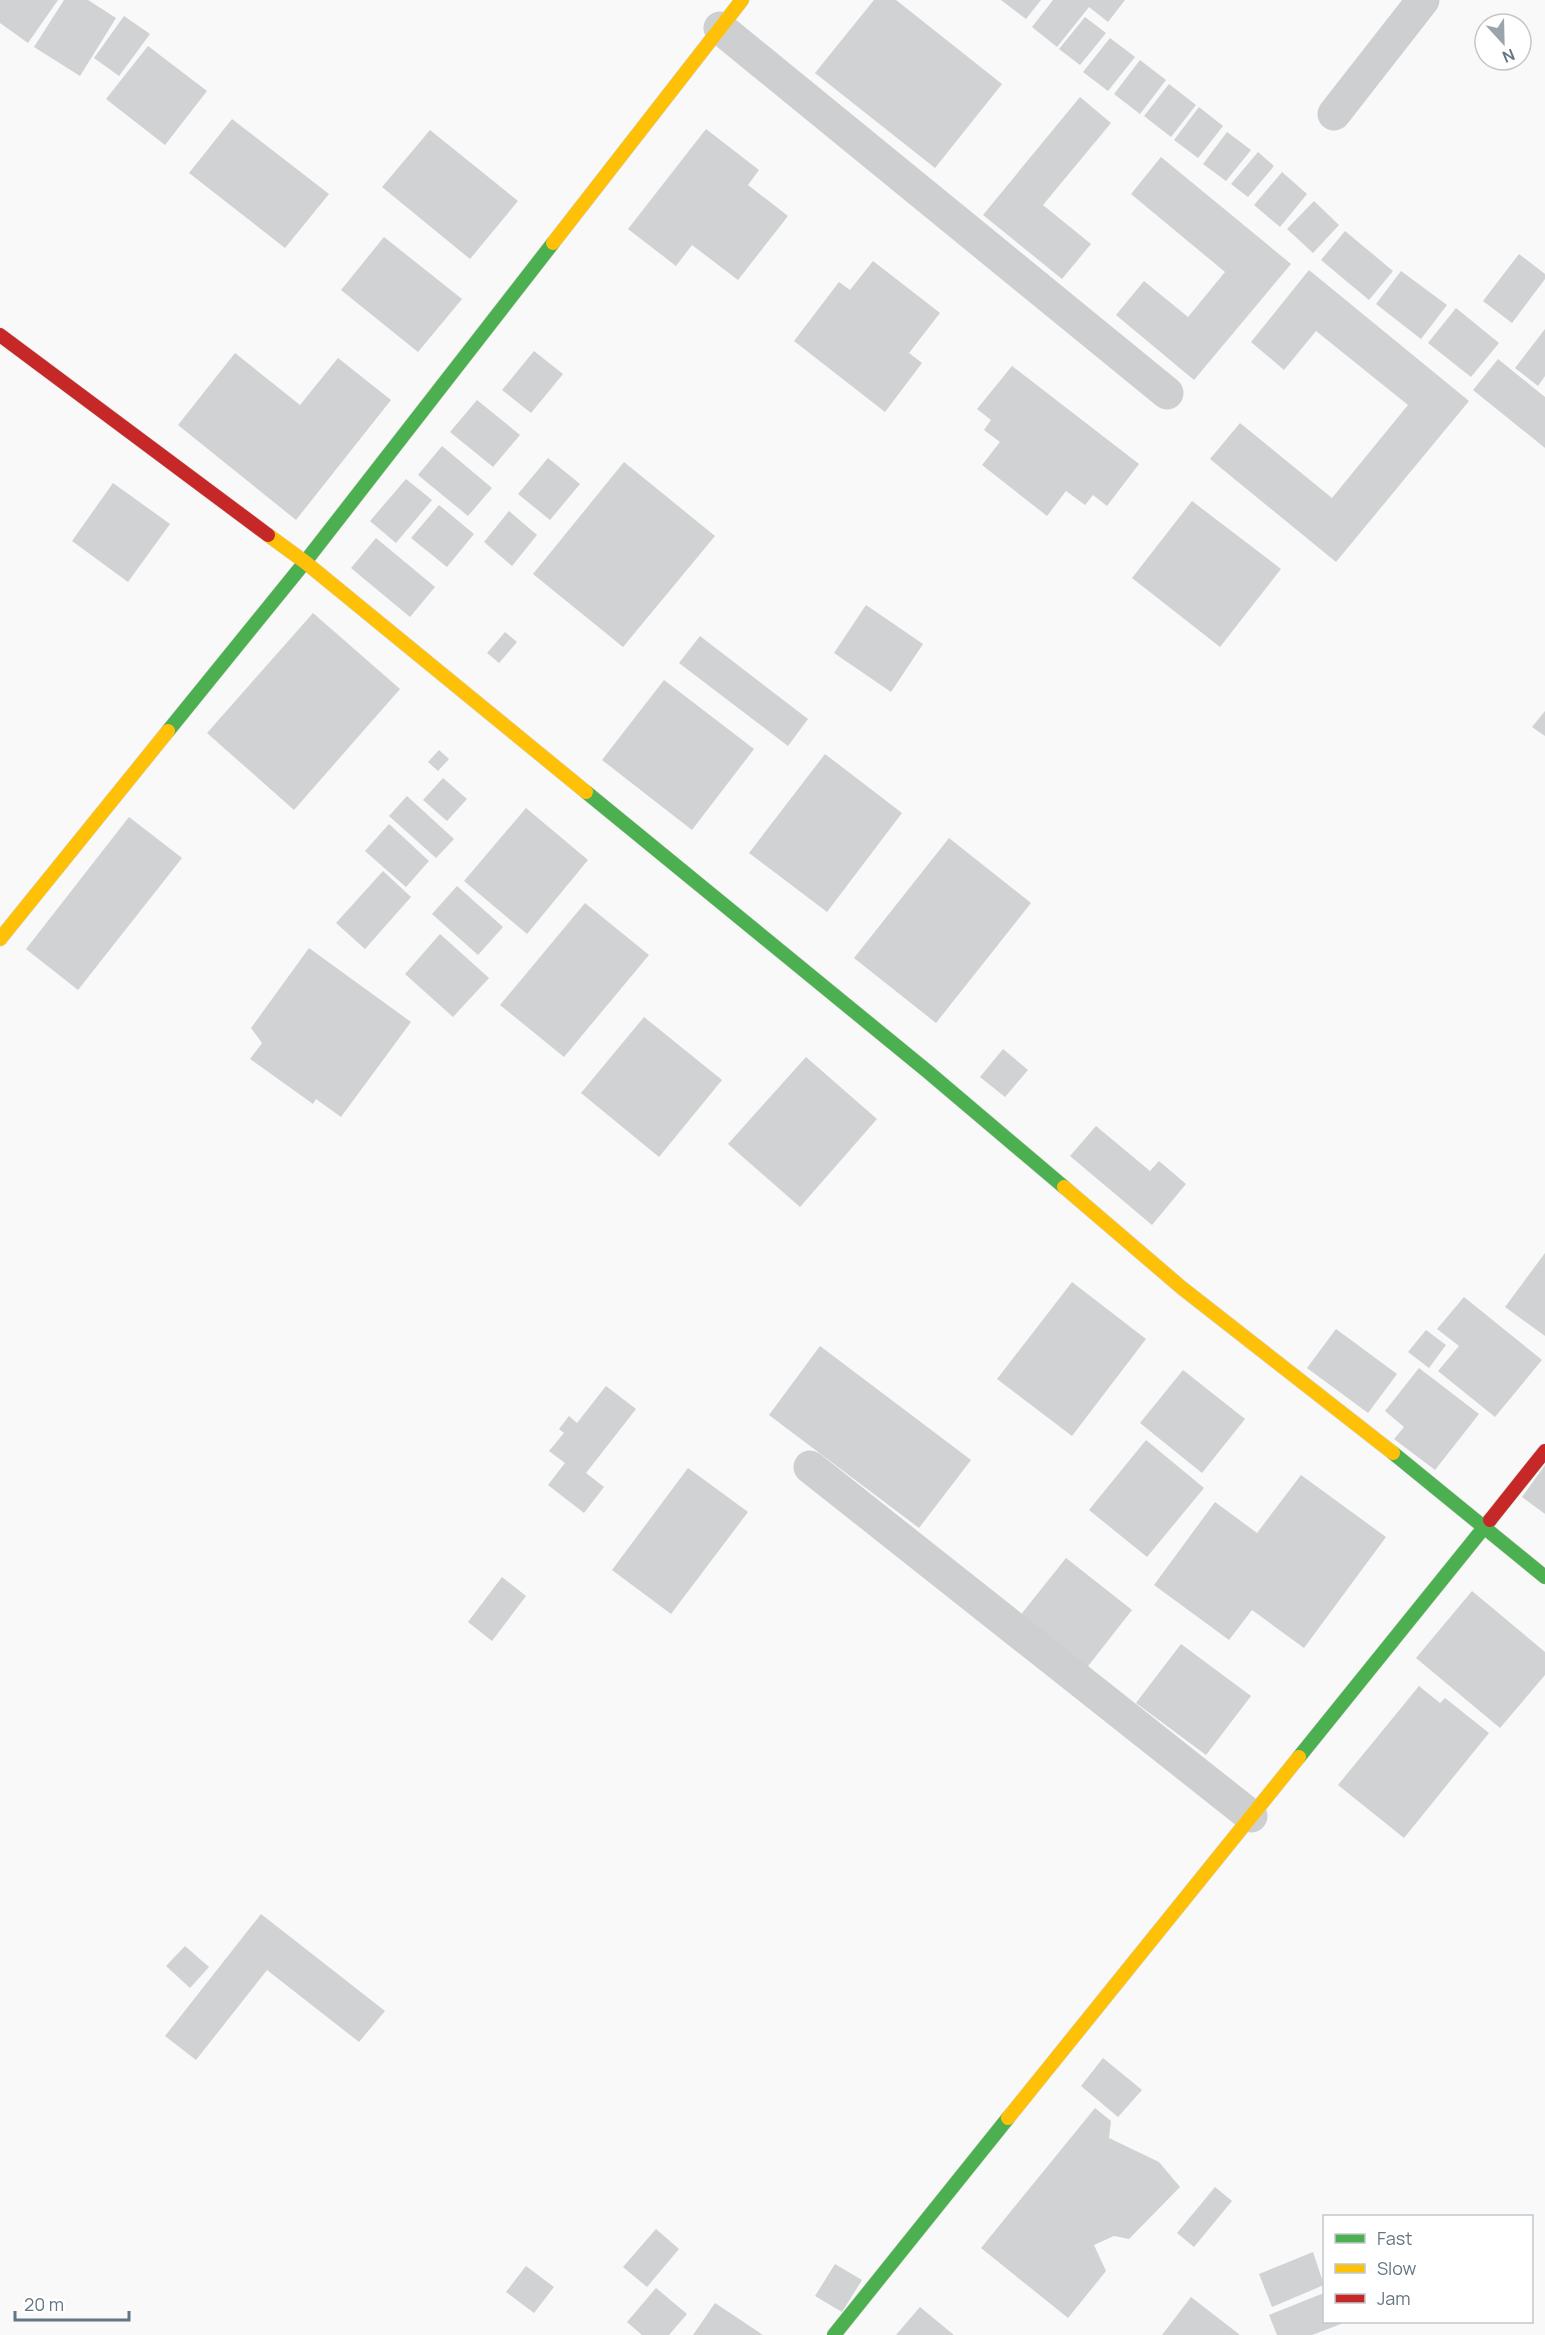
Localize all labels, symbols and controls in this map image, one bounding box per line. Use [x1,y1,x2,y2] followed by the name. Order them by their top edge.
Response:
[1473,12,1533,72] north arrow
[1499,44,1518,68] text: N
[1323,2215,1533,2323] legend
[1377,2226,1412,2250] text: Fast
[1377,2256,1417,2280] text: Slow
[15,2284,129,2322] scale bar
[1377,2286,1411,2310] text: Jam
[24,2292,64,2316] text: 20 m

